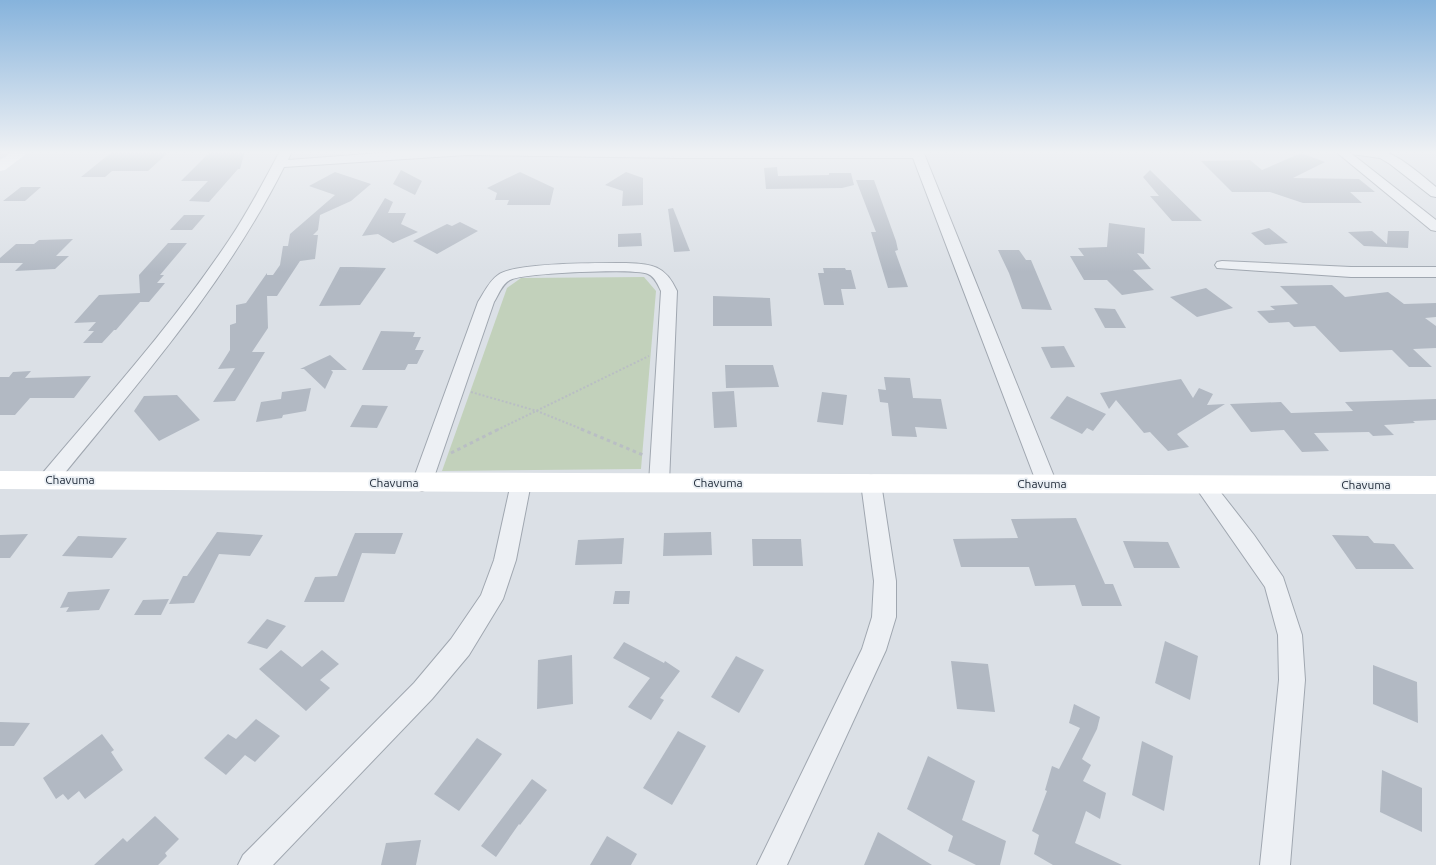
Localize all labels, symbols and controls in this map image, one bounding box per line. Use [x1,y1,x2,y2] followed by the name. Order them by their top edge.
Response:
[45,473,95,486] street label: Chavuma
[369,476,419,489] street label: Chavuma
[693,476,743,489] street label: Chavuma
[1017,477,1067,490] street label: Chavuma
[1341,478,1391,491] street label: Chavuma

